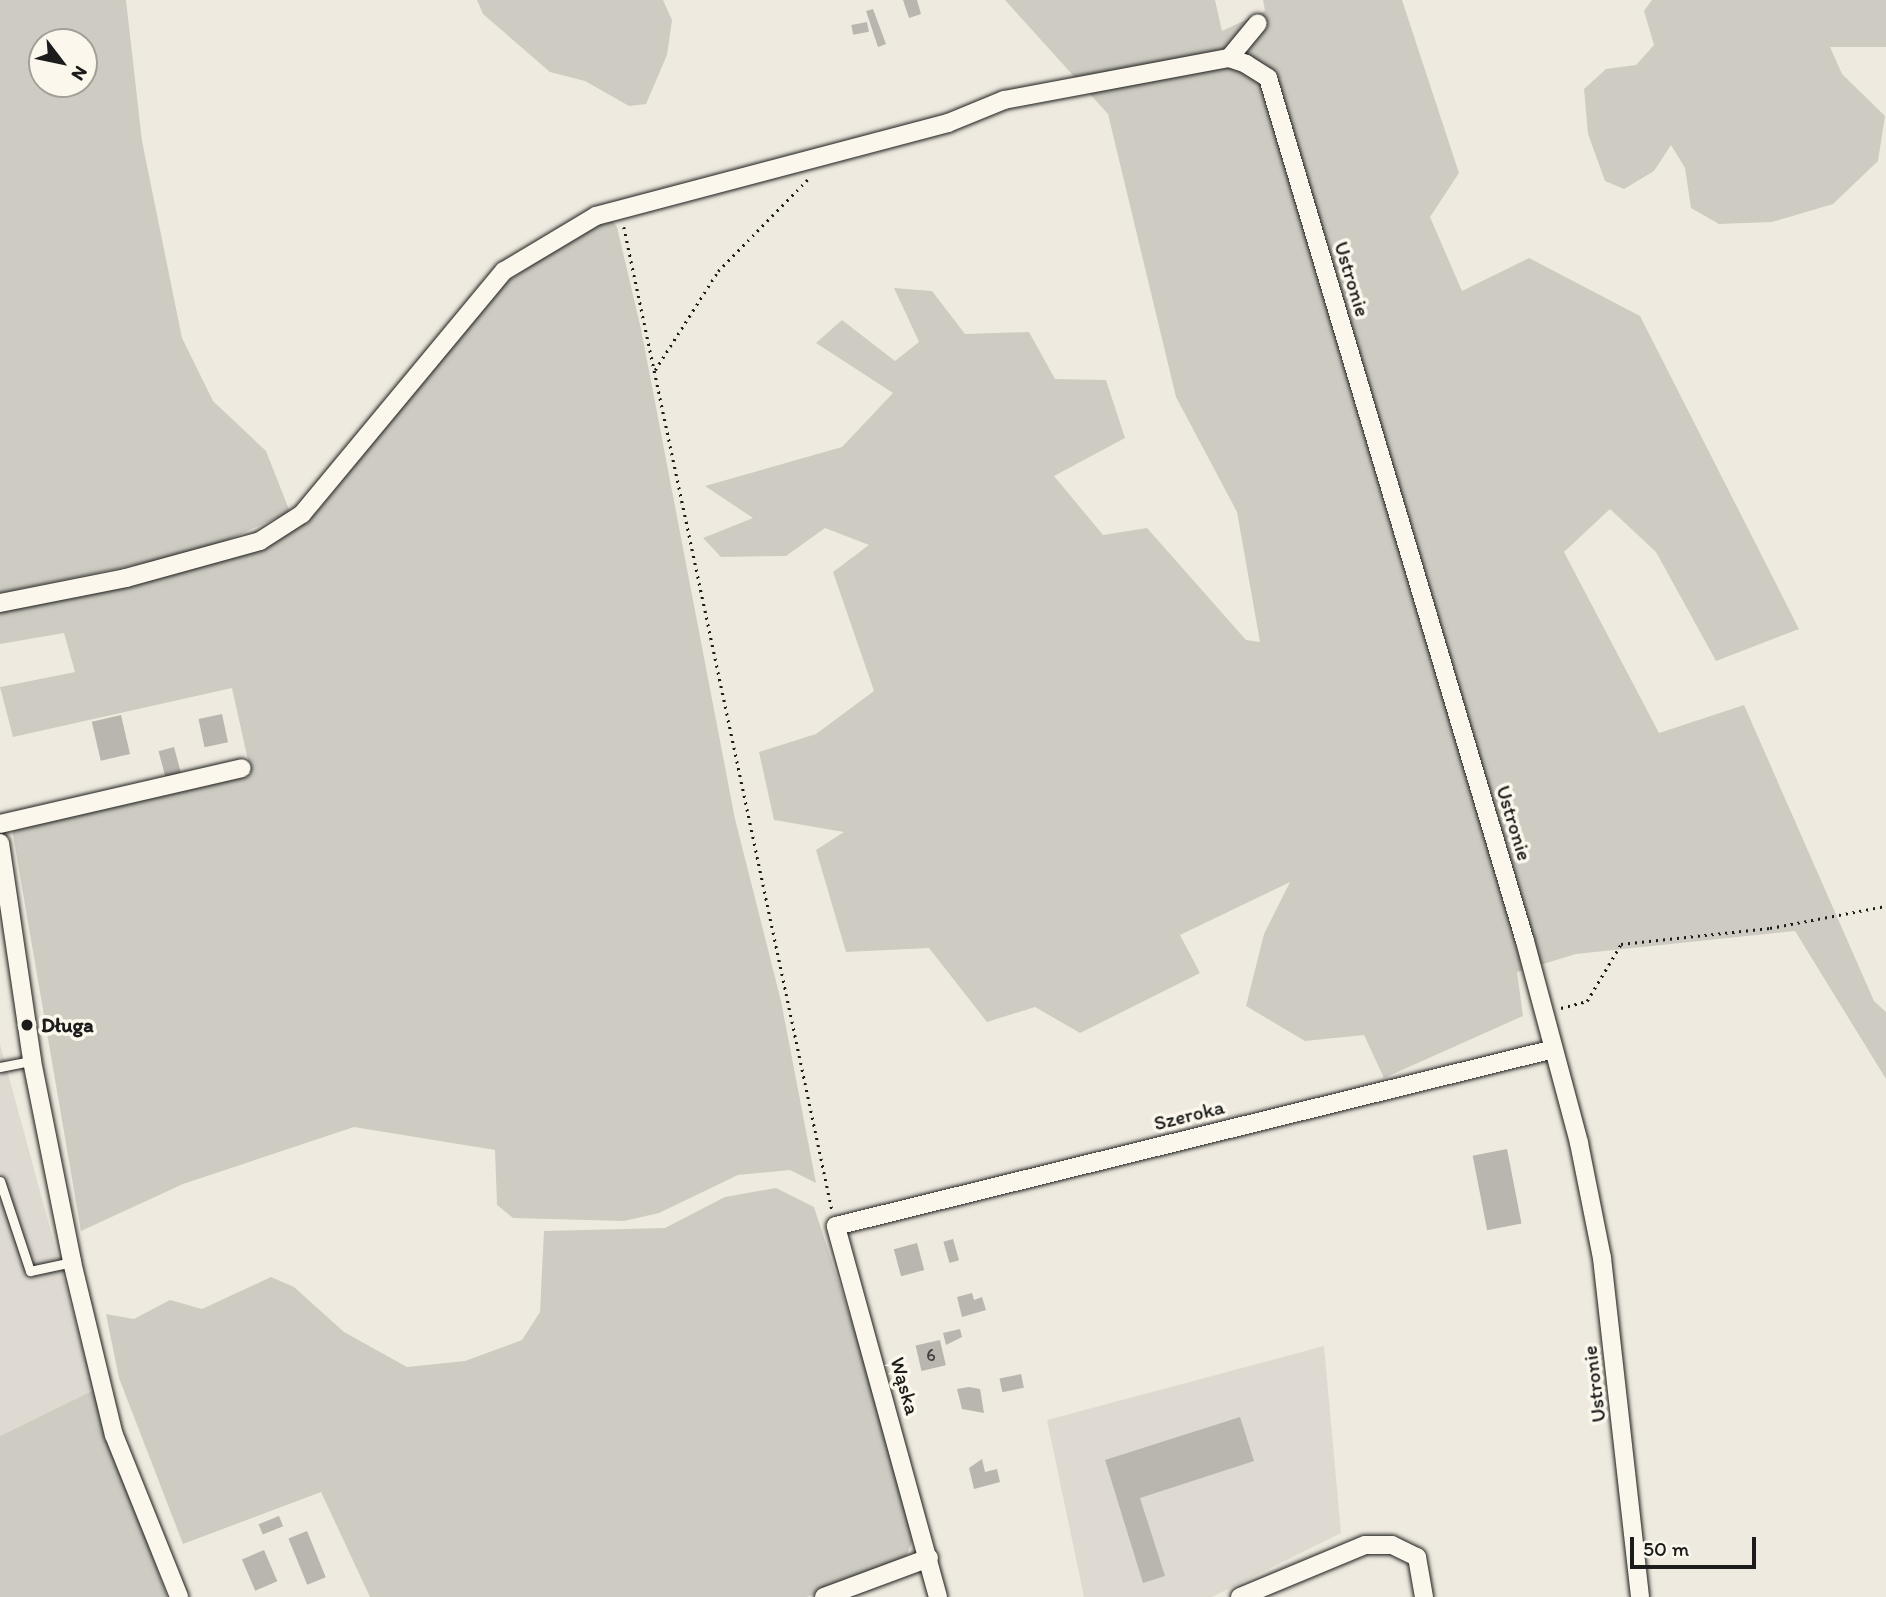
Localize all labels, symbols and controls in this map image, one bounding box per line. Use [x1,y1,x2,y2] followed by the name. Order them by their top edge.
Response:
[28,28,98,98] north arrow
[66,62,93,85] text: N
[1329,238,1375,320] street label: Ustronie
[1491,782,1537,864] street label: Ustronie
[41,1012,94,1038] place label: Długa
[19,1017,35,1033] marker: Długa
[1151,1094,1227,1136] street label: Szeroka
[926,1344,936,1366] house number: 6
[1577,1344,1611,1424] street label: Ustronie
[885,1354,925,1418] street label: Wąska
[1634,1524,1760,1568] scale bar
[1643,1536,1689,1561] text: 50 m

